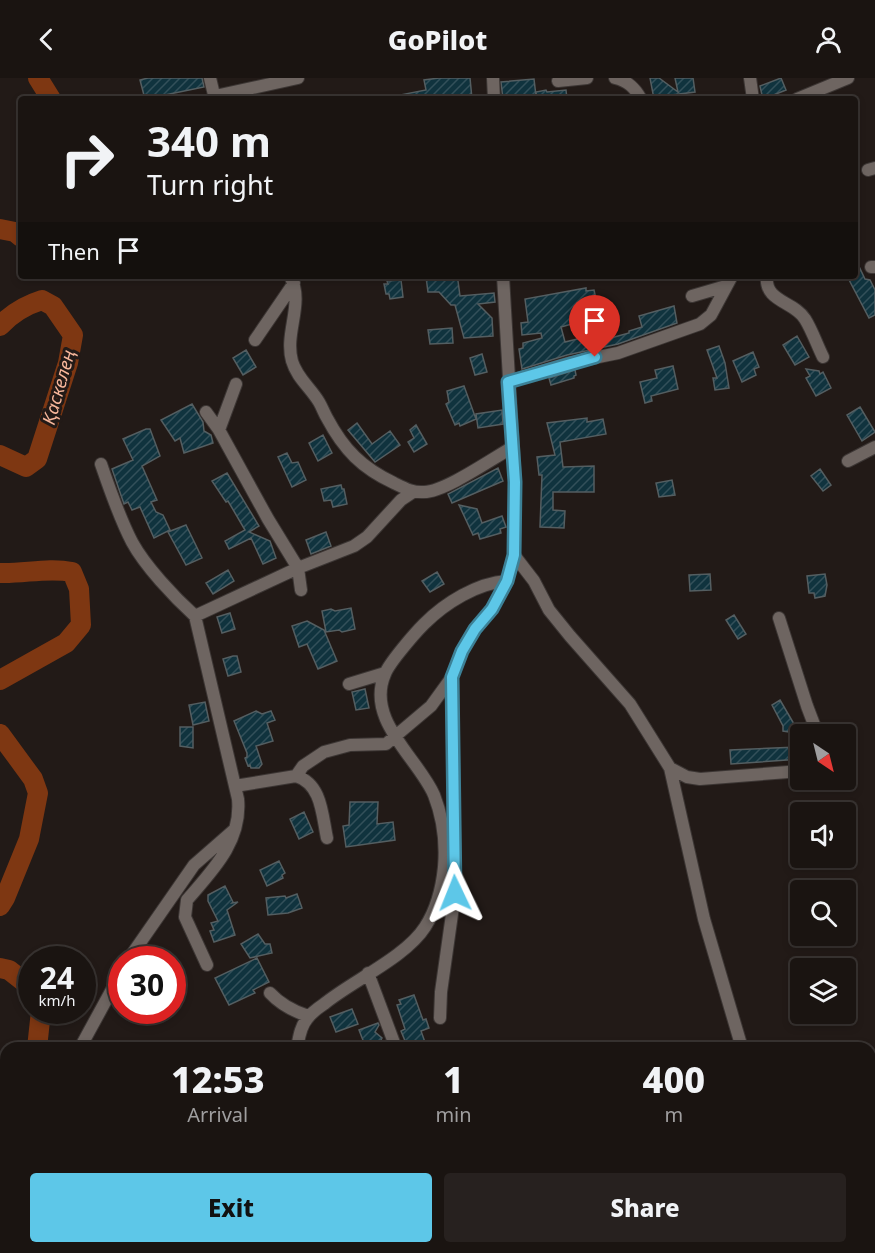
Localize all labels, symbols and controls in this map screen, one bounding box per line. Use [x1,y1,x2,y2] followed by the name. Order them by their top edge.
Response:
[388,21,487,58] text: GoPilot
[30,23,63,56] icon: back
[812,23,845,56] icon: person
[147,112,271,169] text: 340 m
[48,120,126,198] icon: right
[147,166,273,203] text: Turn right
[112,234,145,267] icon: arrive
[48,236,100,266] text: Then
[569,295,620,357] pin
[578,304,611,337] icon: arrive
[36,347,80,427] water label: Қаскелең
[790,724,856,790] north arrow
[790,724,856,1024] map controls
[790,802,856,868] button: sound
[423,861,487,925] position arrow
[790,880,856,946] button: search
[108,946,186,1024] speed limit sign: 30
[40,957,74,998] text: 24
[790,958,856,1024] button: layers
[39,990,75,1010] text: km/h
[171,1055,264,1104] text: 12:53
[443,1055,464,1104] text: 1
[643,1055,705,1104] text: 400
[187,1101,248,1128] text: Arrival
[435,1101,472,1128] text: min
[664,1101,683,1128] text: m
[30,1173,432,1242] button: Exit
[444,1173,846,1242] button: Share

